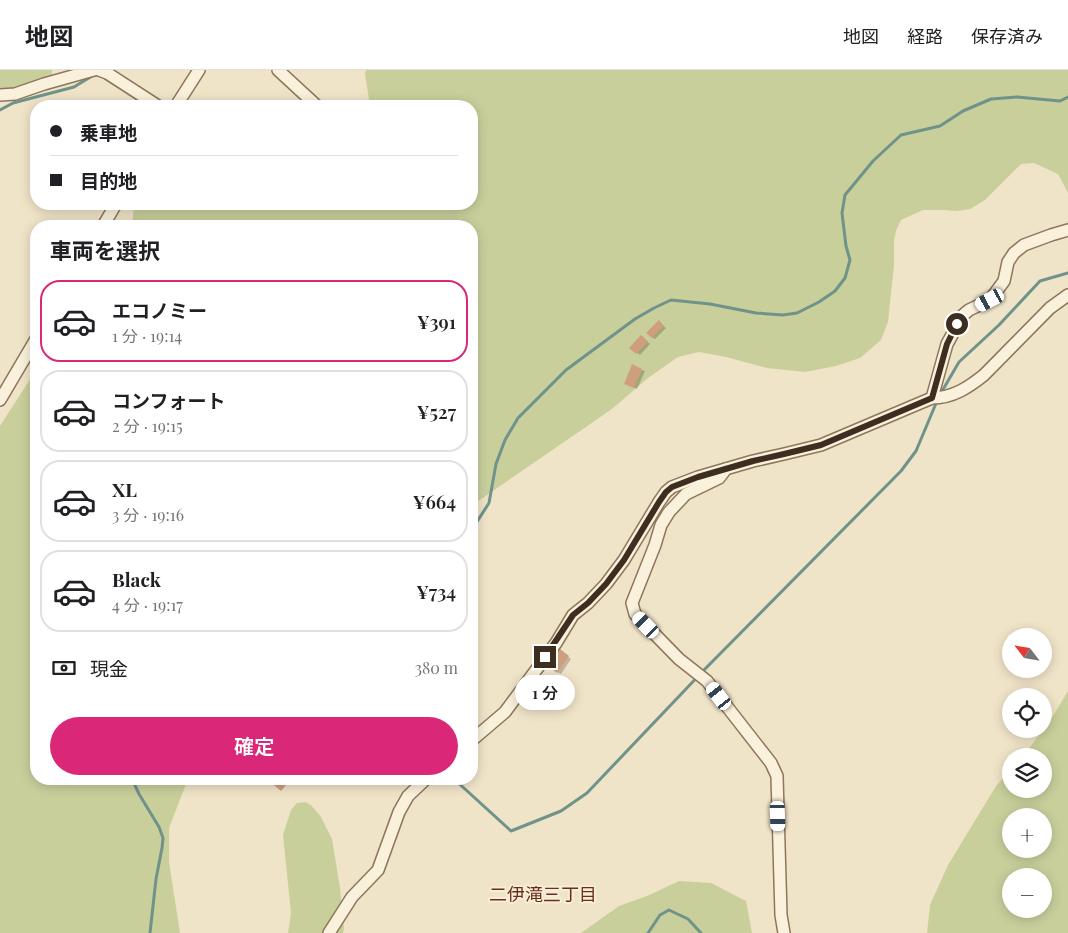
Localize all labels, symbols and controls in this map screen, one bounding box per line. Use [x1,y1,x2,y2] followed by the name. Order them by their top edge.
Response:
[25,19,73,51] text: 地図
[843,24,879,48] text: 地図
[907,24,943,48] text: 経路
[971,24,1043,48] text: 保存済み
[80,119,137,145] text: 乗車地
[80,167,137,193] text: 目的地
[50,235,160,265] text: 車両を選択
[973,286,1006,314] car
[112,297,207,323] text: エコノミー
[52,299,97,344] icon: car
[417,308,456,334] text: ¥391
[946,313,968,335] route start
[112,325,182,346] text: 1 分 · 19:14
[112,387,225,413] text: コンフォート
[52,389,97,434] icon: car
[417,398,456,424] text: ¥527
[112,415,183,436] text: 2 分 · 19:15
[112,476,137,502] text: XL
[52,479,97,524] icon: car
[413,488,456,514] text: ¥664
[112,504,184,525] text: 3 分 · 19:16
[112,566,161,592] text: Black
[52,569,97,614] icon: car
[416,578,456,604] text: ¥734
[112,594,183,615] text: 4 分 · 19:17
[630,609,661,641] car
[1002,628,1052,678] north arrow
[1002,628,1052,918] map controls
[534,646,556,668] route end
[50,654,78,682] icon: cash
[90,655,128,681] text: 現金
[415,657,458,678] text: 380 m
[515,674,575,710] callout: 1 分
[703,680,734,712] car
[532,682,558,703] text: 1 分
[1002,688,1052,738] button: locate
[50,717,458,775] button: 確定
[1002,748,1052,798] button: layers
[769,801,786,831] car
[1002,808,1052,858] button: +
[1002,868,1052,918] button: −
[489,882,597,906] district label: 二伊滝三丁目

